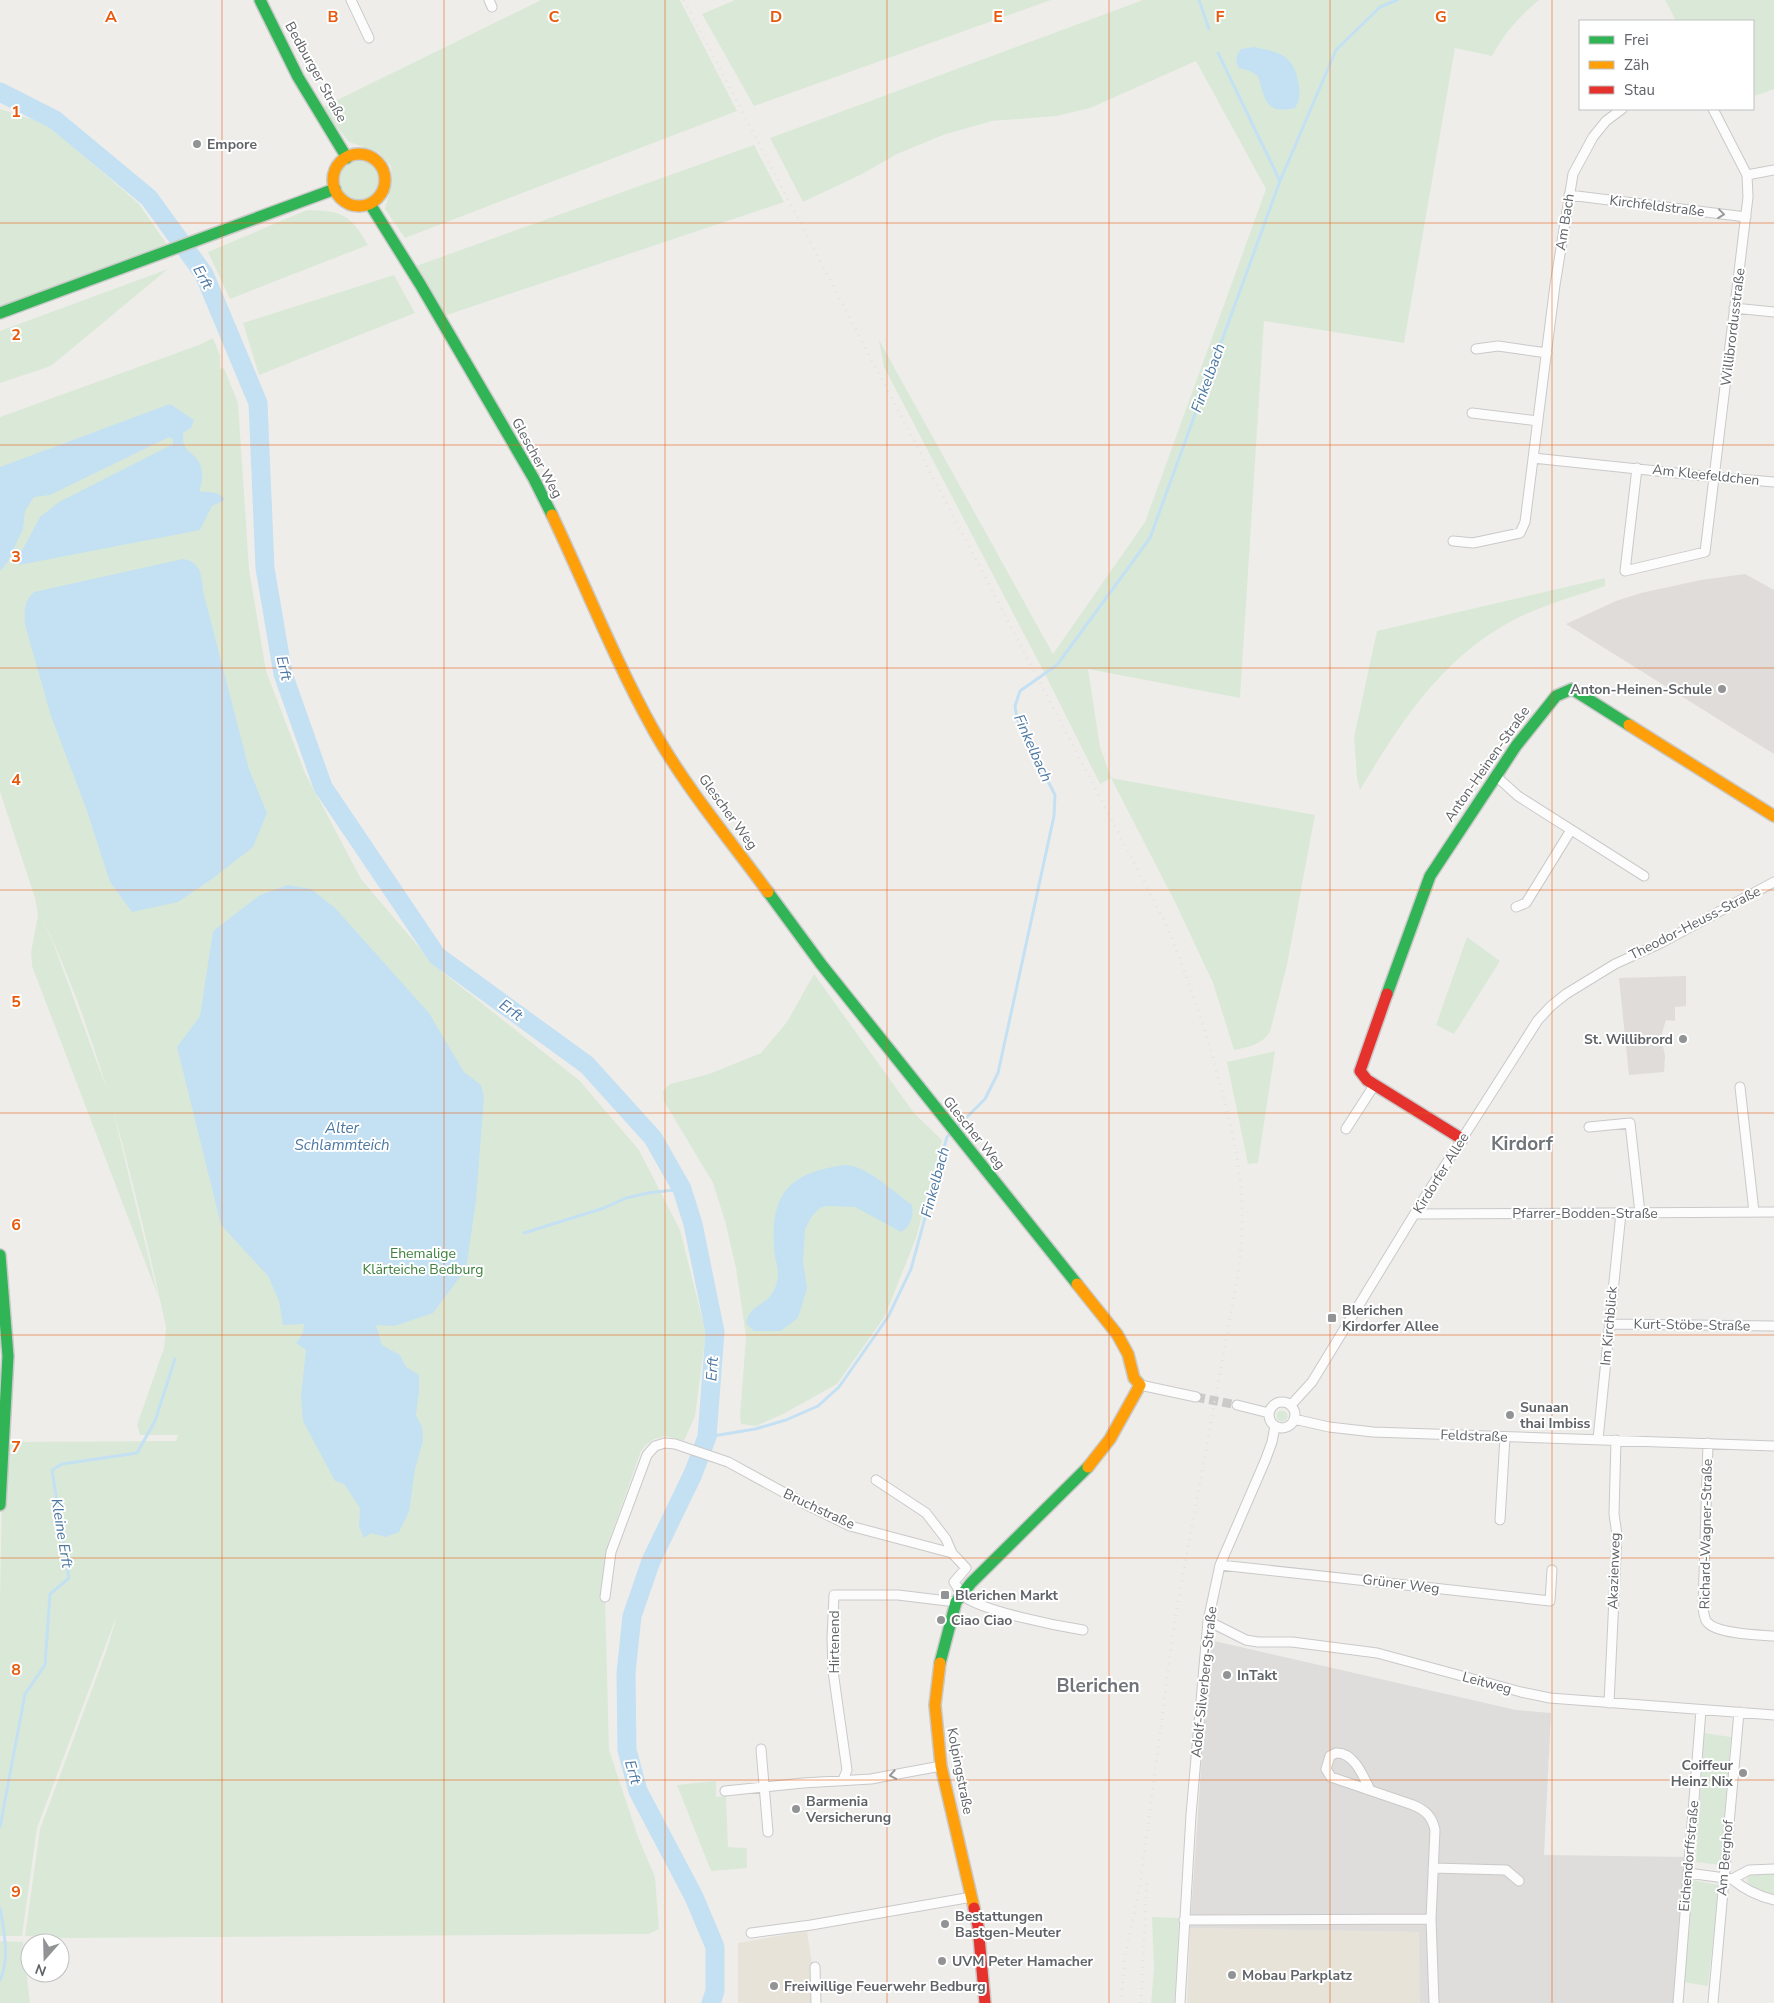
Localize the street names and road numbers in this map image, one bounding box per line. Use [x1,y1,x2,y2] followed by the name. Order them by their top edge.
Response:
[280,18,352,126] street label: Bedburger Straße
[1608,191,1706,221] street label: Kirchfeldstraße
[1551,192,1579,252] street label: Am Bach
[1716,267,1750,387] street label: Willibrordusstraße
[507,414,567,502] street label: Glescher Weg
[1652,460,1760,490] street label: Am Kleefeldchen
[1440,702,1534,826] street label: Anton-Heinen-Straße
[694,770,762,854] street label: Glescher Weg
[1626,882,1764,964] street label: Theodor-Heuss-Straße
[939,1092,1009,1174] street label: Glescher Weg
[1409,1129,1473,1217] street label: Kirdorfer Allee
[1512,1204,1658,1223] street label: Pfarrer-Bodden-Straße
[1596,1285,1622,1366] street label: Im Kirchblick
[1633,1314,1751,1336] street label: Kurt-Stöbe-Straße
[1440,1425,1508,1447] street label: Feldstraße
[1695,1458,1717,1610] street label: Richard-Wagner-Straße
[780,1484,858,1534] street label: Bruchstraße
[1603,1532,1625,1610] street label: Akazienweg
[1361,1570,1441,1598] street label: Grüner Weg
[1187,1605,1221,1759] street label: Adolf-Silverberg-Straße
[825,1610,844,1674] street label: Hirtenend
[1460,1667,1514,1699] street label: Leitweg
[942,1726,978,1816] street label: Kolpingstraße
[1675,1800,1703,1912] street label: Eichendorffstraße
[1712,1819,1738,1897] street label: Am Berghof

